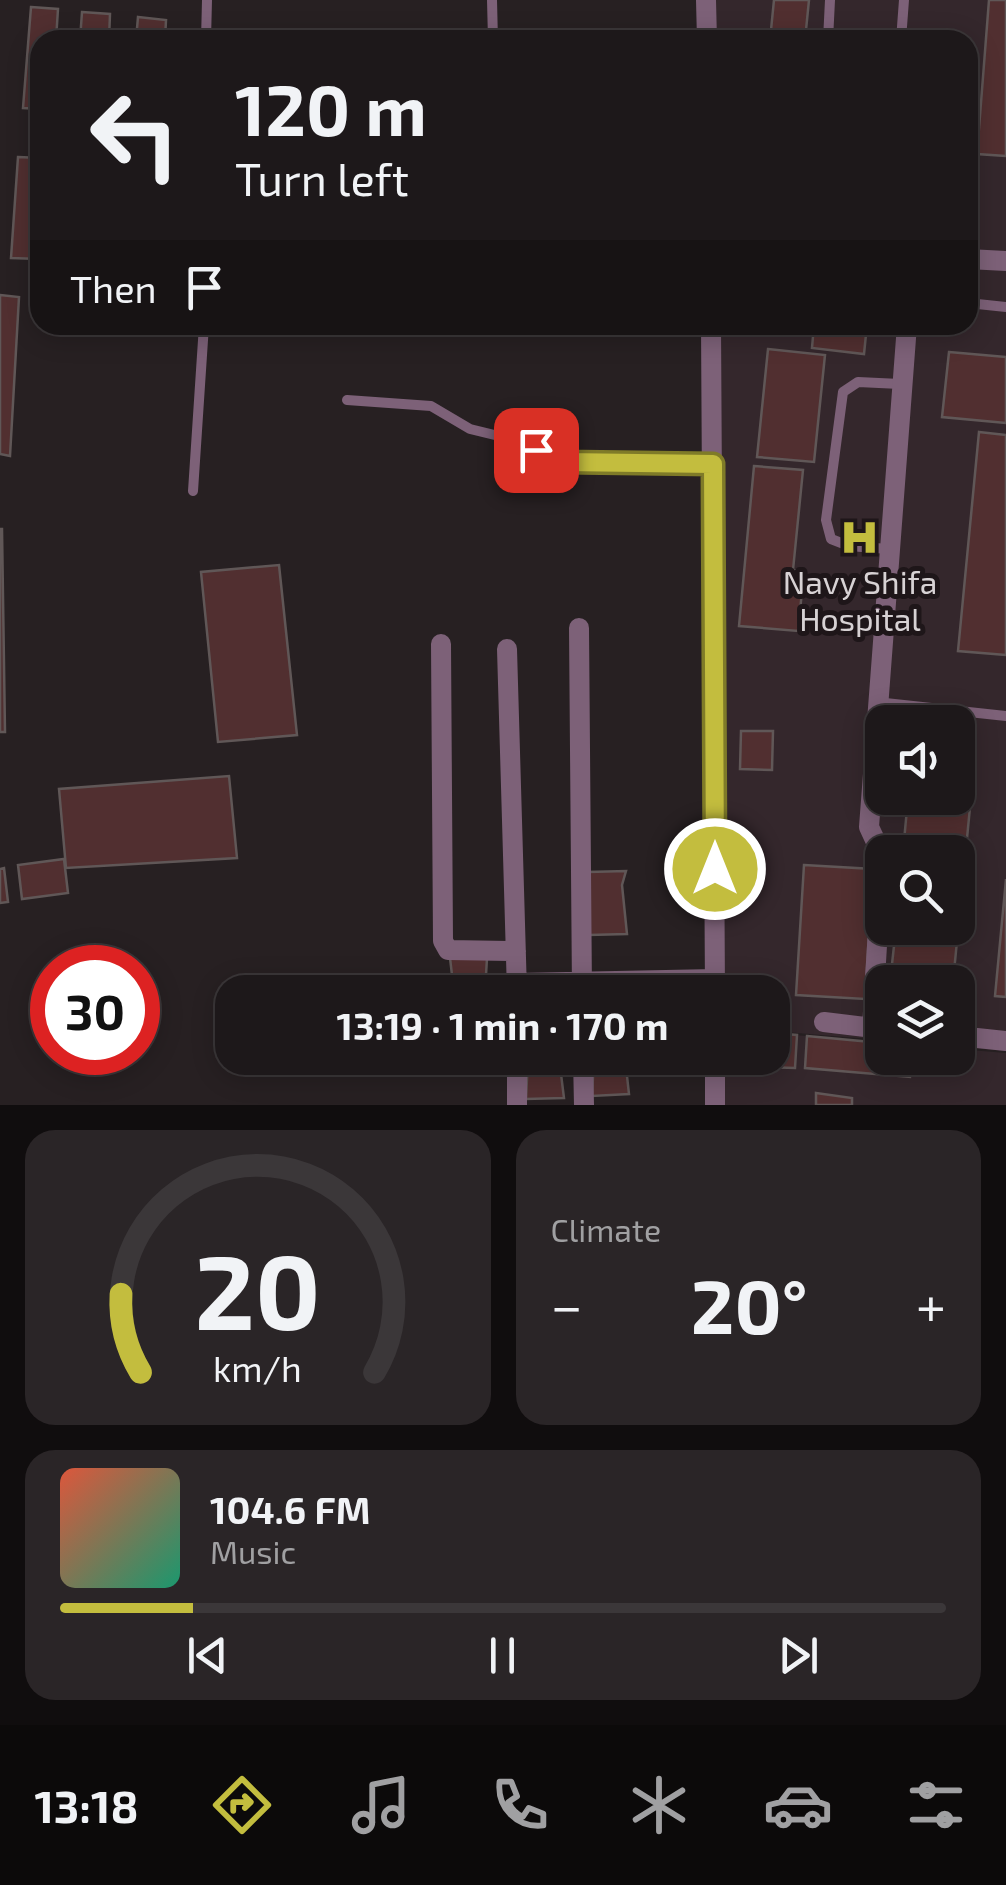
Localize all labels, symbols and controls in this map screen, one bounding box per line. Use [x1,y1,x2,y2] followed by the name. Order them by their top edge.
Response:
[235,66,427,150] text: 120 m
[70,70,200,200] icon: left
[235,151,409,205] text: Turn left
[177,260,232,315] icon: arrive
[70,265,157,311] text: Then
[494,408,579,493] pin
[509,423,564,478] icon: arrive
[839,517,881,559] hospital icon: Navy Shifa Hospital
[783,562,937,637] place label: Navy Shifa Hospital
[865,705,975,1075] map controls
[865,705,975,815] button: sound
[663,817,767,921] position arrow
[865,835,975,945] button: search
[30,945,160,1075] speed limit sign: 30
[865,965,975,1075] button: layers
[336,1002,669,1048] text: 13:19 · 1 min · 170 m
[551,1210,661,1248] text: Climate
[195,1226,321,1351] text: 20
[691,1259,808,1349] text: 20°
[551,1271,583,1337] text: −
[916,1271,946,1337] text: +
[213,1346,302,1389] text: km/h
[210,1486,370,1532] text: 104.6 FM
[210,1532,296,1570] text: Music
[180,1628,235,1683] icon: previous
[475,1628,530,1683] icon: pause
[771,1628,826,1683] icon: next
[207,1770,277,1840] icon: directions
[346,1770,416,1840] icon: music
[485,1770,555,1840] icon: phone
[624,1770,694,1840] icon: climate
[763,1770,833,1840] icon: car
[901,1770,971,1840] icon: filters
[34,1778,138,1832] text: 13:18

